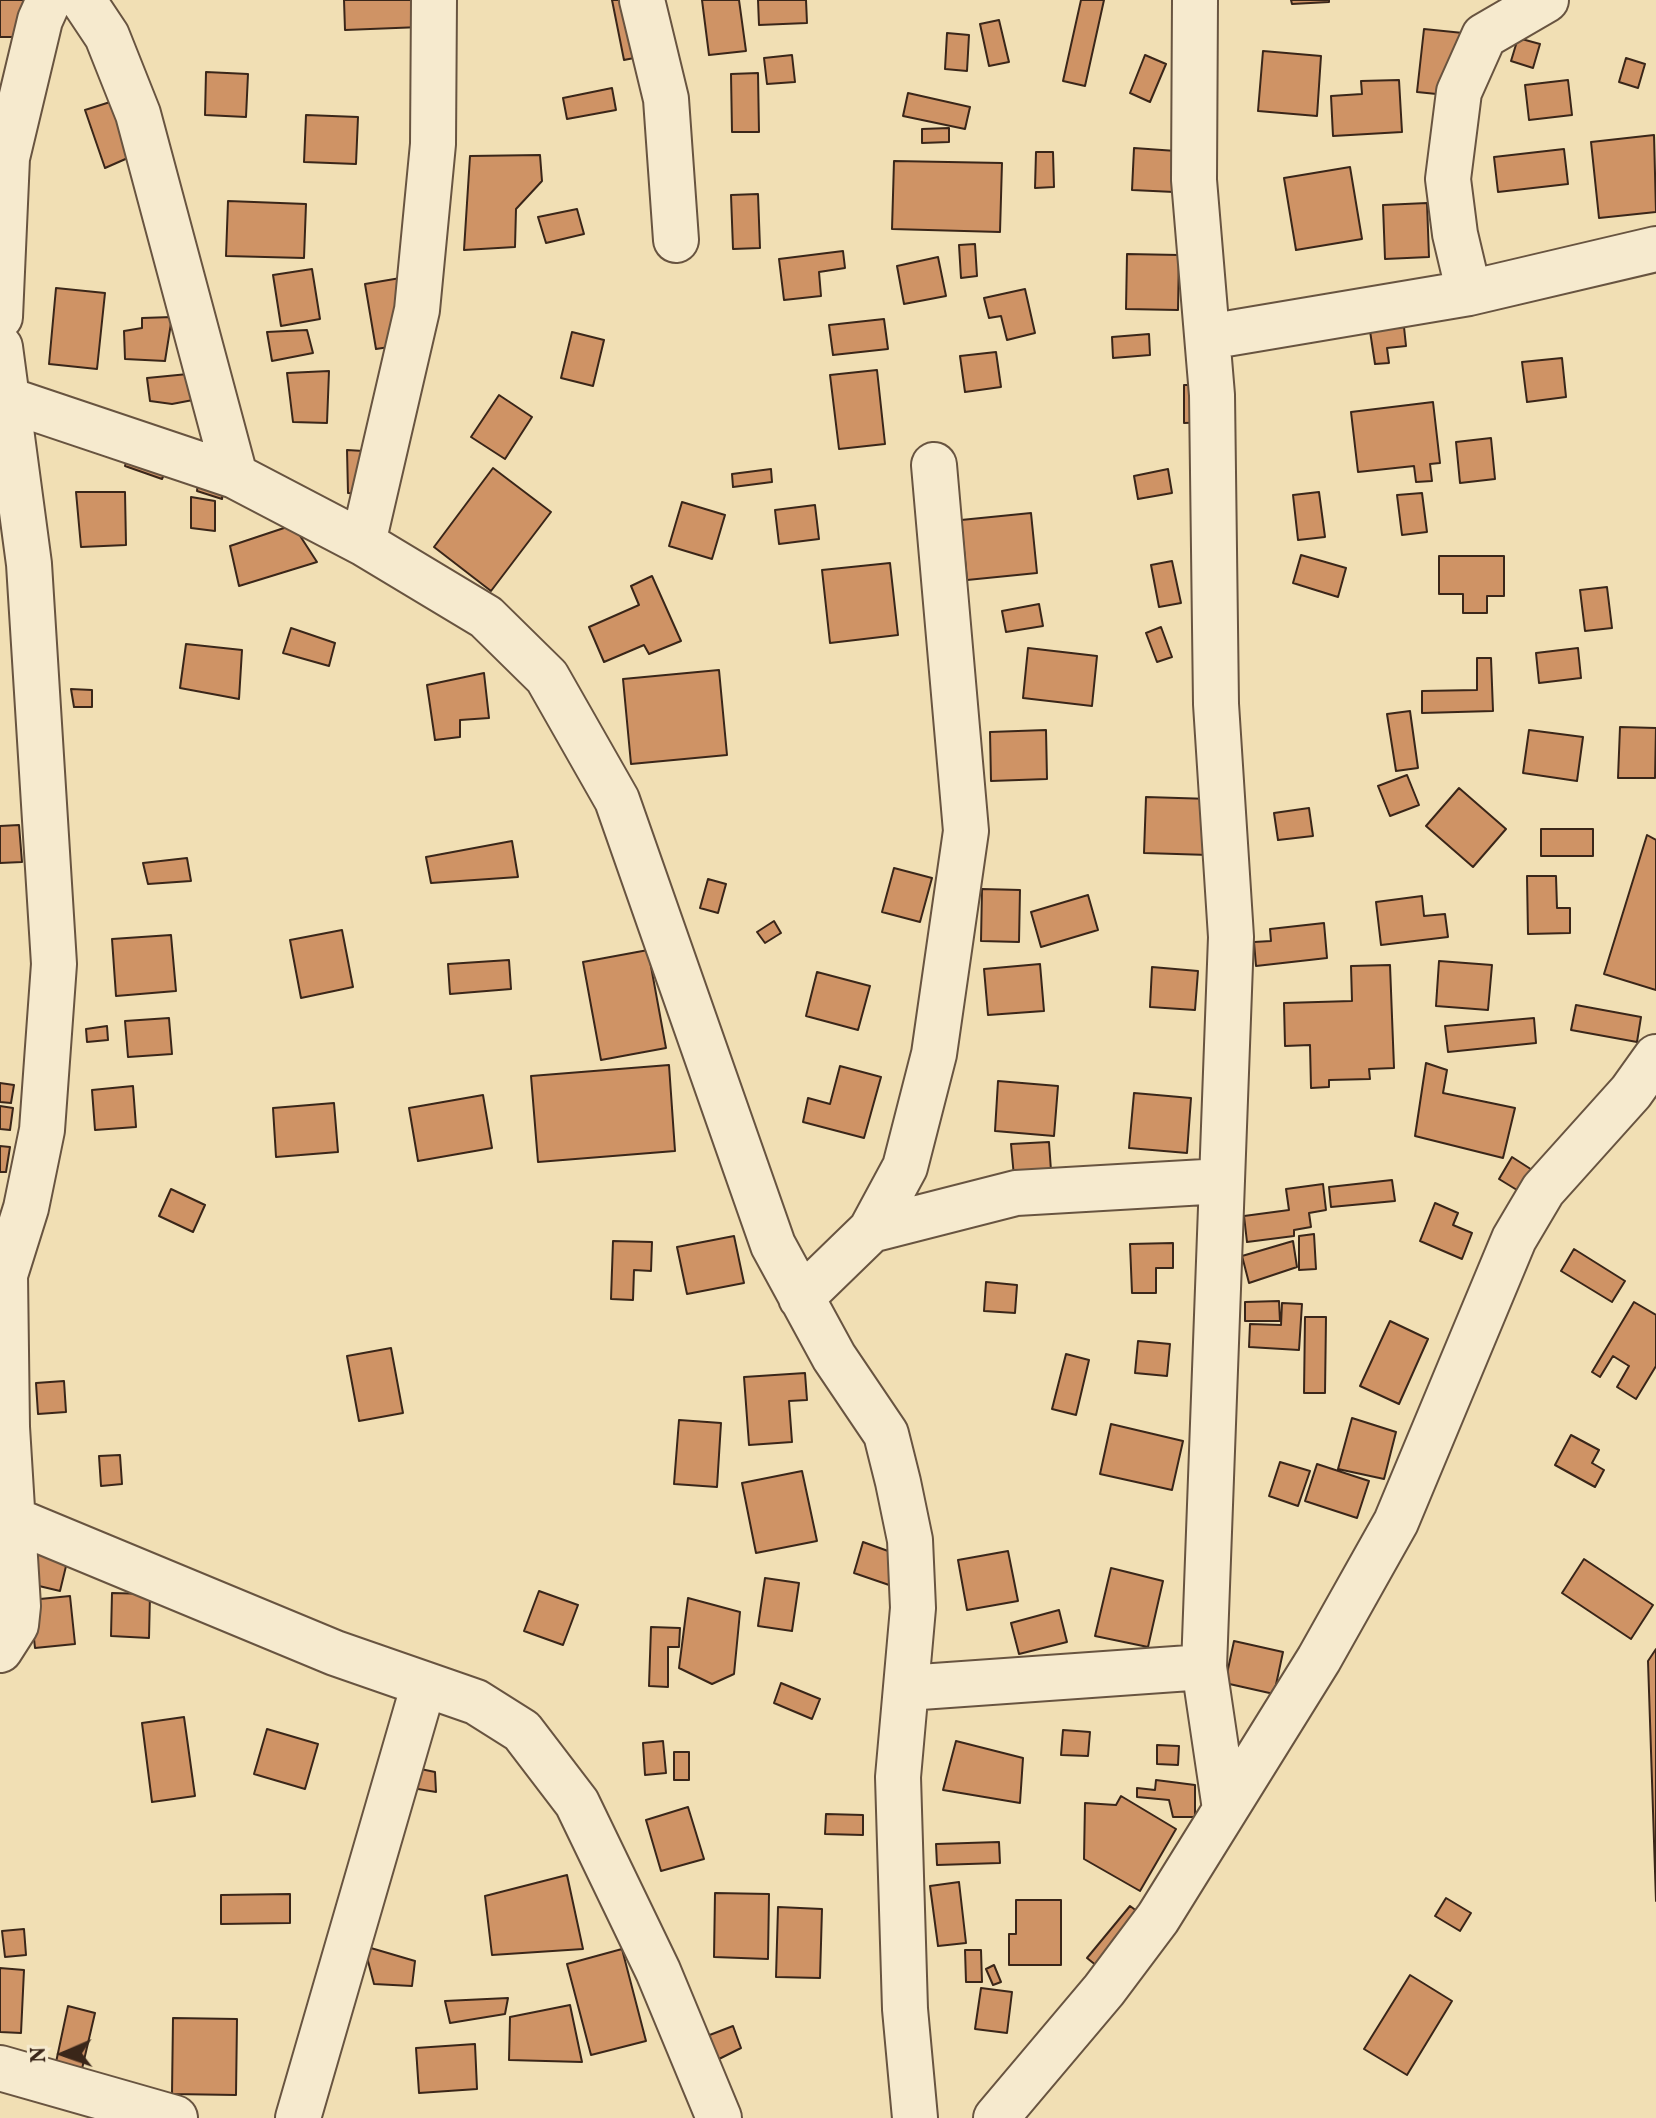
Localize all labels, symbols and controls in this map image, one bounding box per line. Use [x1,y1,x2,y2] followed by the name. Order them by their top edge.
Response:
[24,2014,104,2094] north arrow
[24,2046,55,2063] text: N

